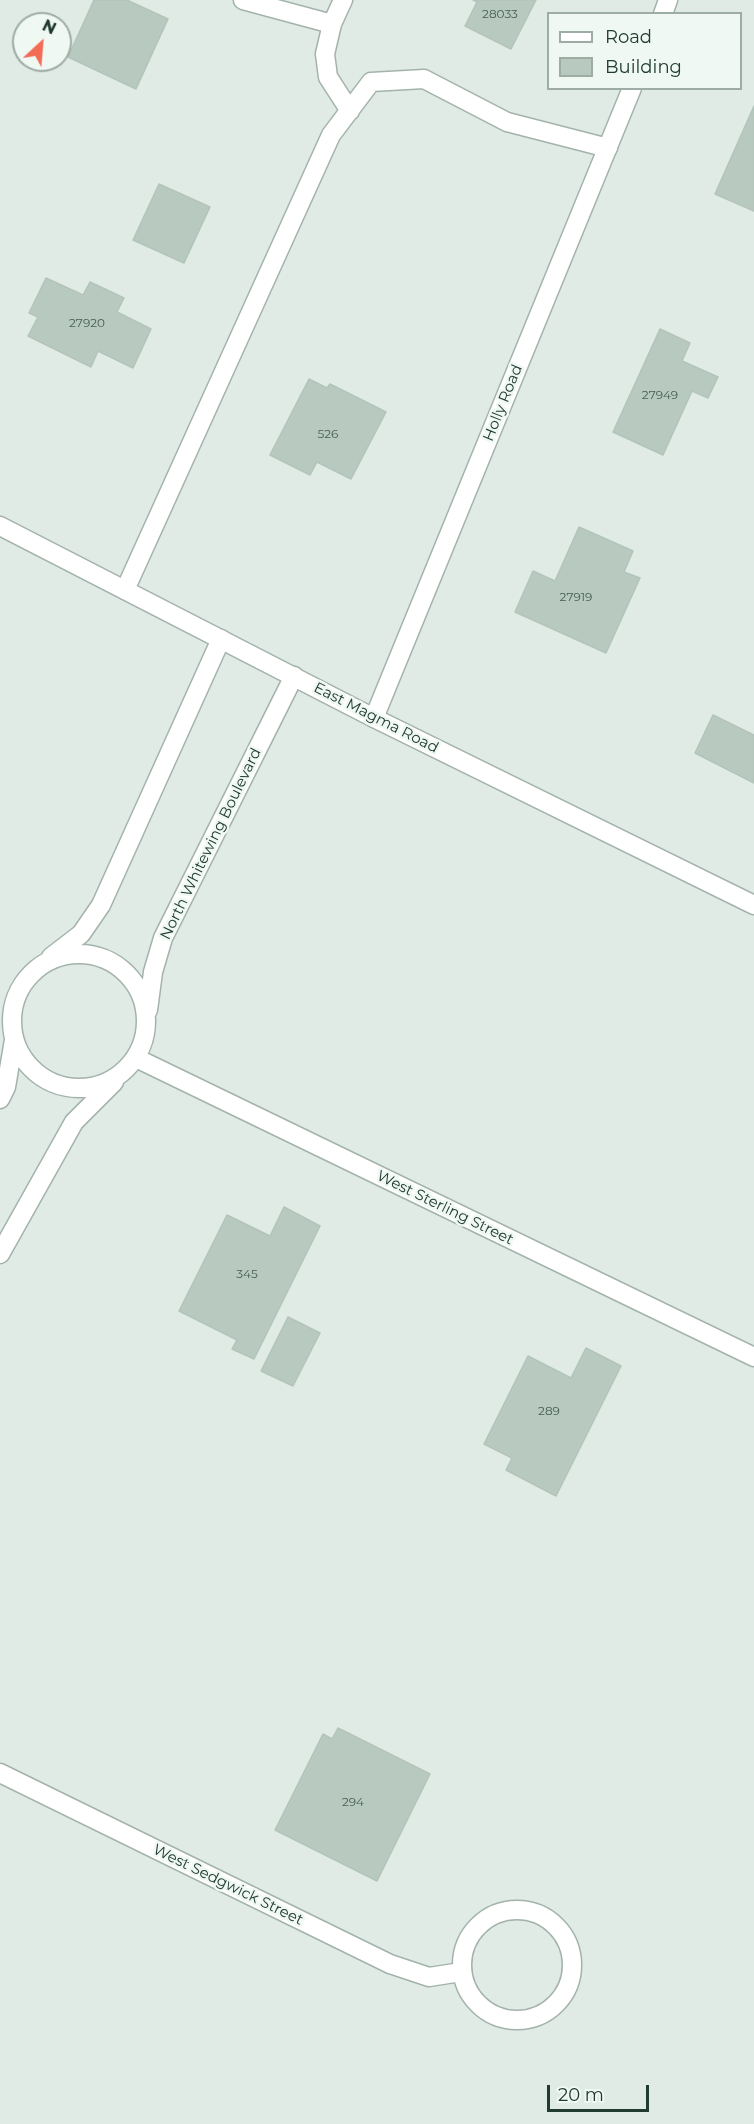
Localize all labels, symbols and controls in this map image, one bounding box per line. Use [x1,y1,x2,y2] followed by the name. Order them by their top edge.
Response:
[482,7,518,21] house number: 28033
[12,12,72,72] north arrow
[547,12,742,90] legend
[39,16,59,39] text: N
[605,26,652,48] text: Road
[605,56,682,78] text: Building
[69,316,105,330] house number: 27920
[480,362,526,444] street label: Holly Road
[642,388,678,402] house number: 27949
[318,427,338,441] house number: 526
[560,590,592,604] house number: 27919
[311,679,441,757] street label: East Magma Road
[157,745,265,943] street label: North Whitewing Boulevard
[374,1167,516,1249] street label: West Sterling Street
[236,1267,258,1281] house number: 345
[538,1404,560,1418] house number: 289
[342,1795,364,1809] house number: 294
[150,1841,306,1929] street label: West Sedgwick Street
[550,2073,652,2111] scale bar
[558,2084,604,2106] text: 20 m

